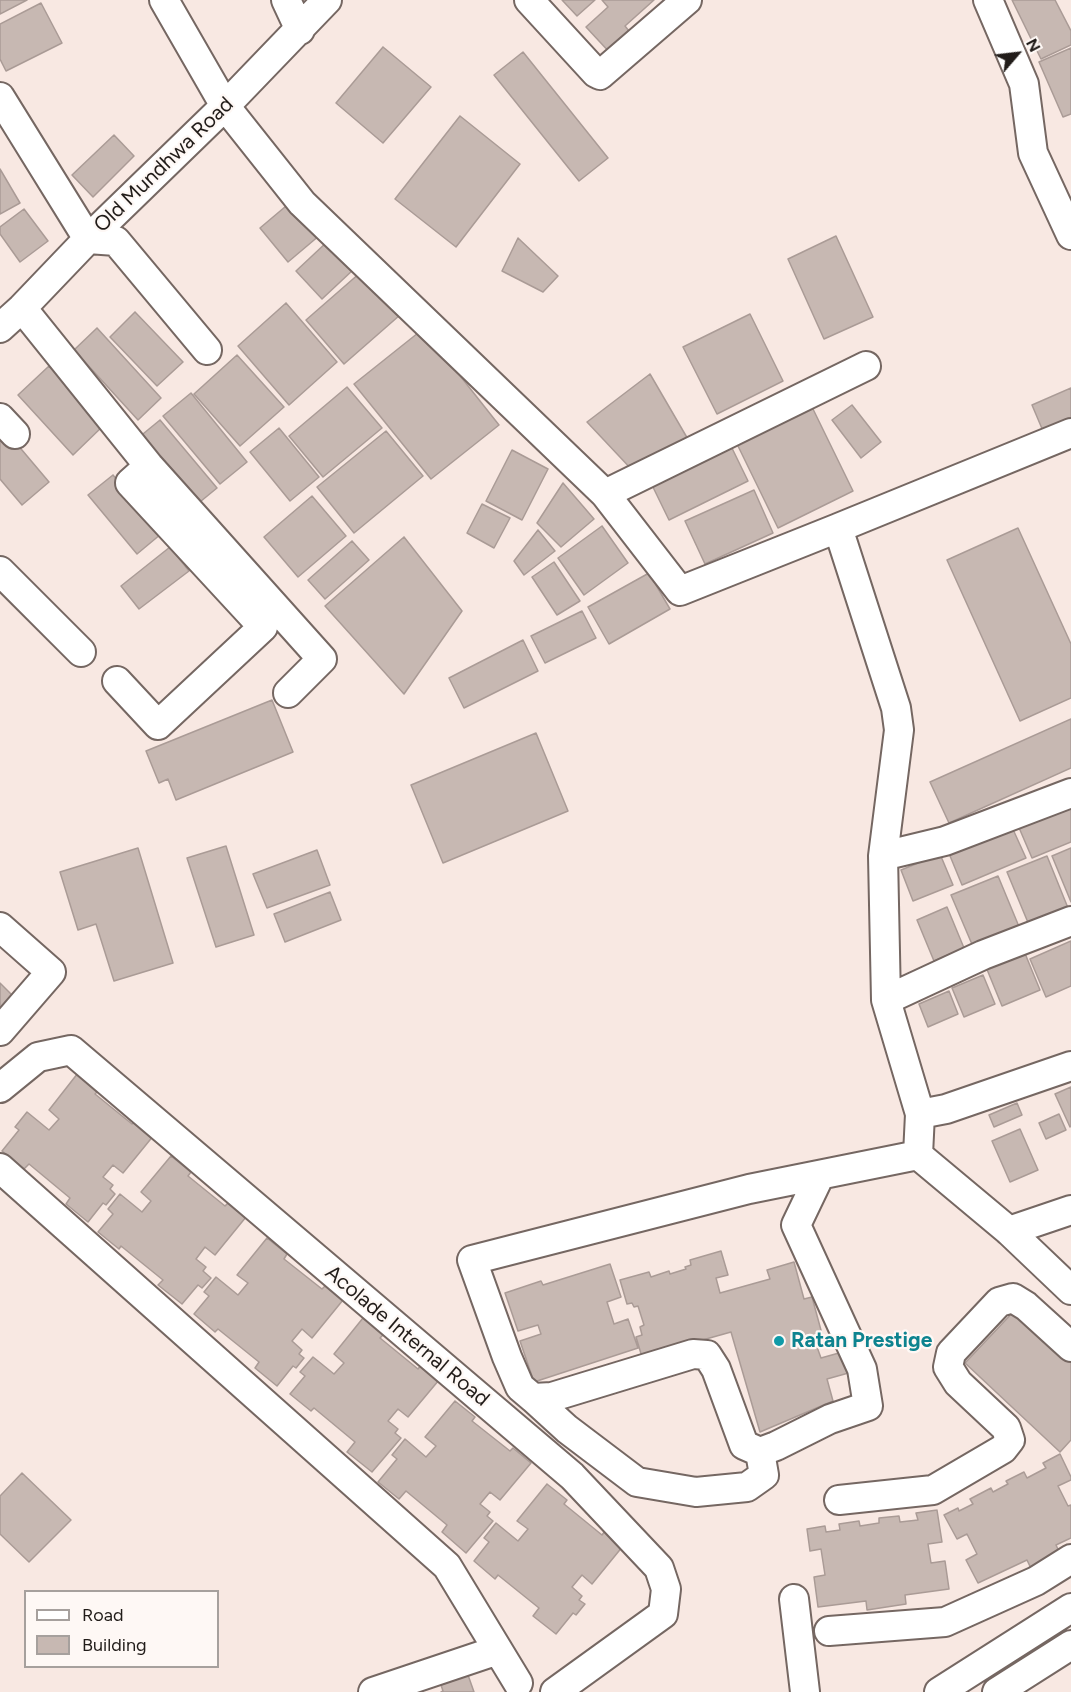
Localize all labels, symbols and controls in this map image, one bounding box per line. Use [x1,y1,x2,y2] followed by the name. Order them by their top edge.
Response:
[987,24,1047,84] north arrow
[1022,35,1045,55] text: N
[89,92,239,238] street label: Old Mundhwa Road
[320,1260,494,1412] street label: Acolade Internal Road
[791,1328,932,1354] place label: Ratan Prestige
[772,1334,786,1348] marker: Ratan Prestige
[24,1590,219,1668] legend
[82,1604,123,1626] text: Road
[82,1634,147,1656] text: Building

